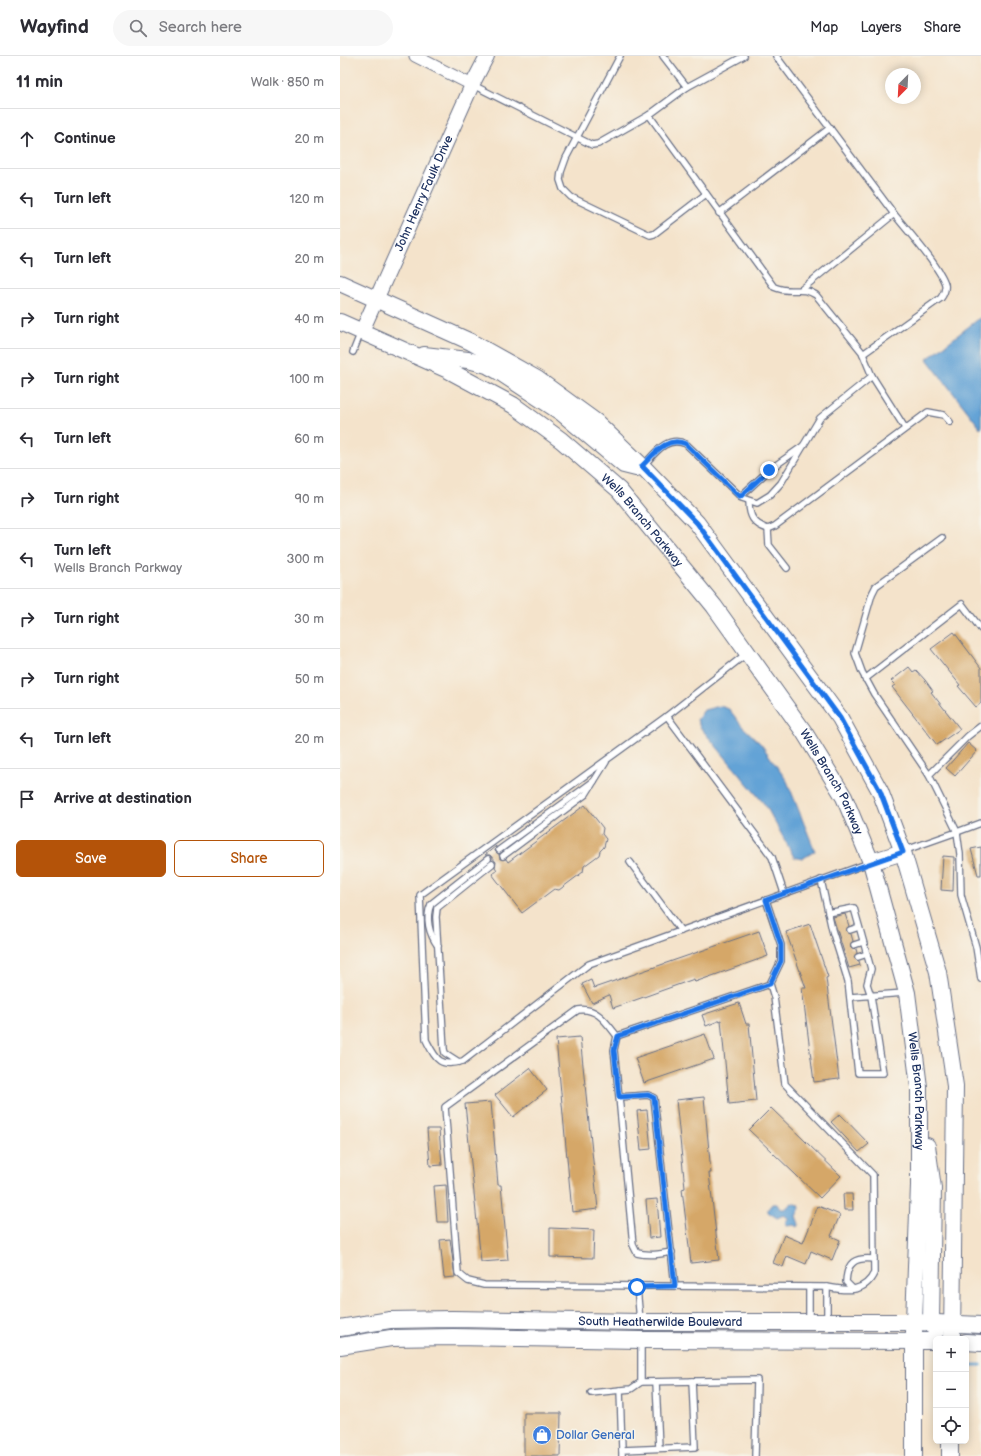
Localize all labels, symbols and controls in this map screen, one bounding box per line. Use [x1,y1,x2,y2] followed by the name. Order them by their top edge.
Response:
[113,10,393,46] search box
[20,16,89,39] text: Wayfind
[127,17,149,39] icon: search
[159,18,242,37] text: Search here
[810,19,838,36] text: Map
[860,19,902,36] text: Layers
[924,19,961,36] text: Share
[885,68,921,104] north arrow
[16,72,63,92] text: 11 min
[251,74,324,90] text: Walk · 850 m
[16,128,38,150] icon: ahead
[54,129,116,148] text: Continue
[294,131,324,147] text: 20 m
[391,133,456,253] street label: John Henry Faulk Drive
[16,188,38,210] icon: left
[54,189,111,208] text: Turn left
[289,191,324,207] text: 120 m
[16,248,38,270] icon: left
[54,249,111,268] text: Turn left
[294,251,324,267] text: 20 m
[16,308,38,330] icon: right
[54,309,119,328] text: Turn right
[294,311,324,327] text: 40 m
[16,368,38,390] icon: right
[54,369,119,388] text: Turn right
[289,371,324,387] text: 100 m
[16,428,38,450] icon: left
[54,429,111,448] text: Turn left
[294,431,324,447] text: 60 m
[760,461,778,479] route end
[598,470,687,570] street label: Wells Branch Parkway
[16,488,38,510] icon: right
[54,489,119,508] text: Turn right
[295,491,324,507] text: 90 m
[54,541,111,560] text: Turn left
[16,548,38,570] icon: left
[286,551,324,567] text: 300 m
[54,560,182,576] text: Wells Branch Parkway
[16,608,38,630] icon: right
[54,609,119,628] text: Turn right
[294,611,324,627] text: 30 m
[16,668,38,690] icon: right
[54,669,119,688] text: Turn right
[295,671,324,687] text: 50 m
[797,726,867,837] street label: Wells Branch Parkway
[16,728,38,750] icon: left
[54,729,111,748] text: Turn left
[294,731,324,747] text: 20 m
[16,788,38,810] icon: arrive
[54,789,192,808] text: Arrive at destination
[16,840,166,877] button: Save
[174,840,324,877] button: Share
[905,1031,927,1151] street label: Wells Branch Parkway
[628,1278,646,1296] route start
[578,1314,743,1330] street label: South Heatherwilde Boulevard
[933,1336,969,1444] map controls
[933,1336,969,1372] button: +
[933,1372,969,1408] button: −
[933,1408,969,1444] button: locate
[531,1424,553,1446] shop icon: Dollar General
[556,1428,635,1443] place label: Dollar General

